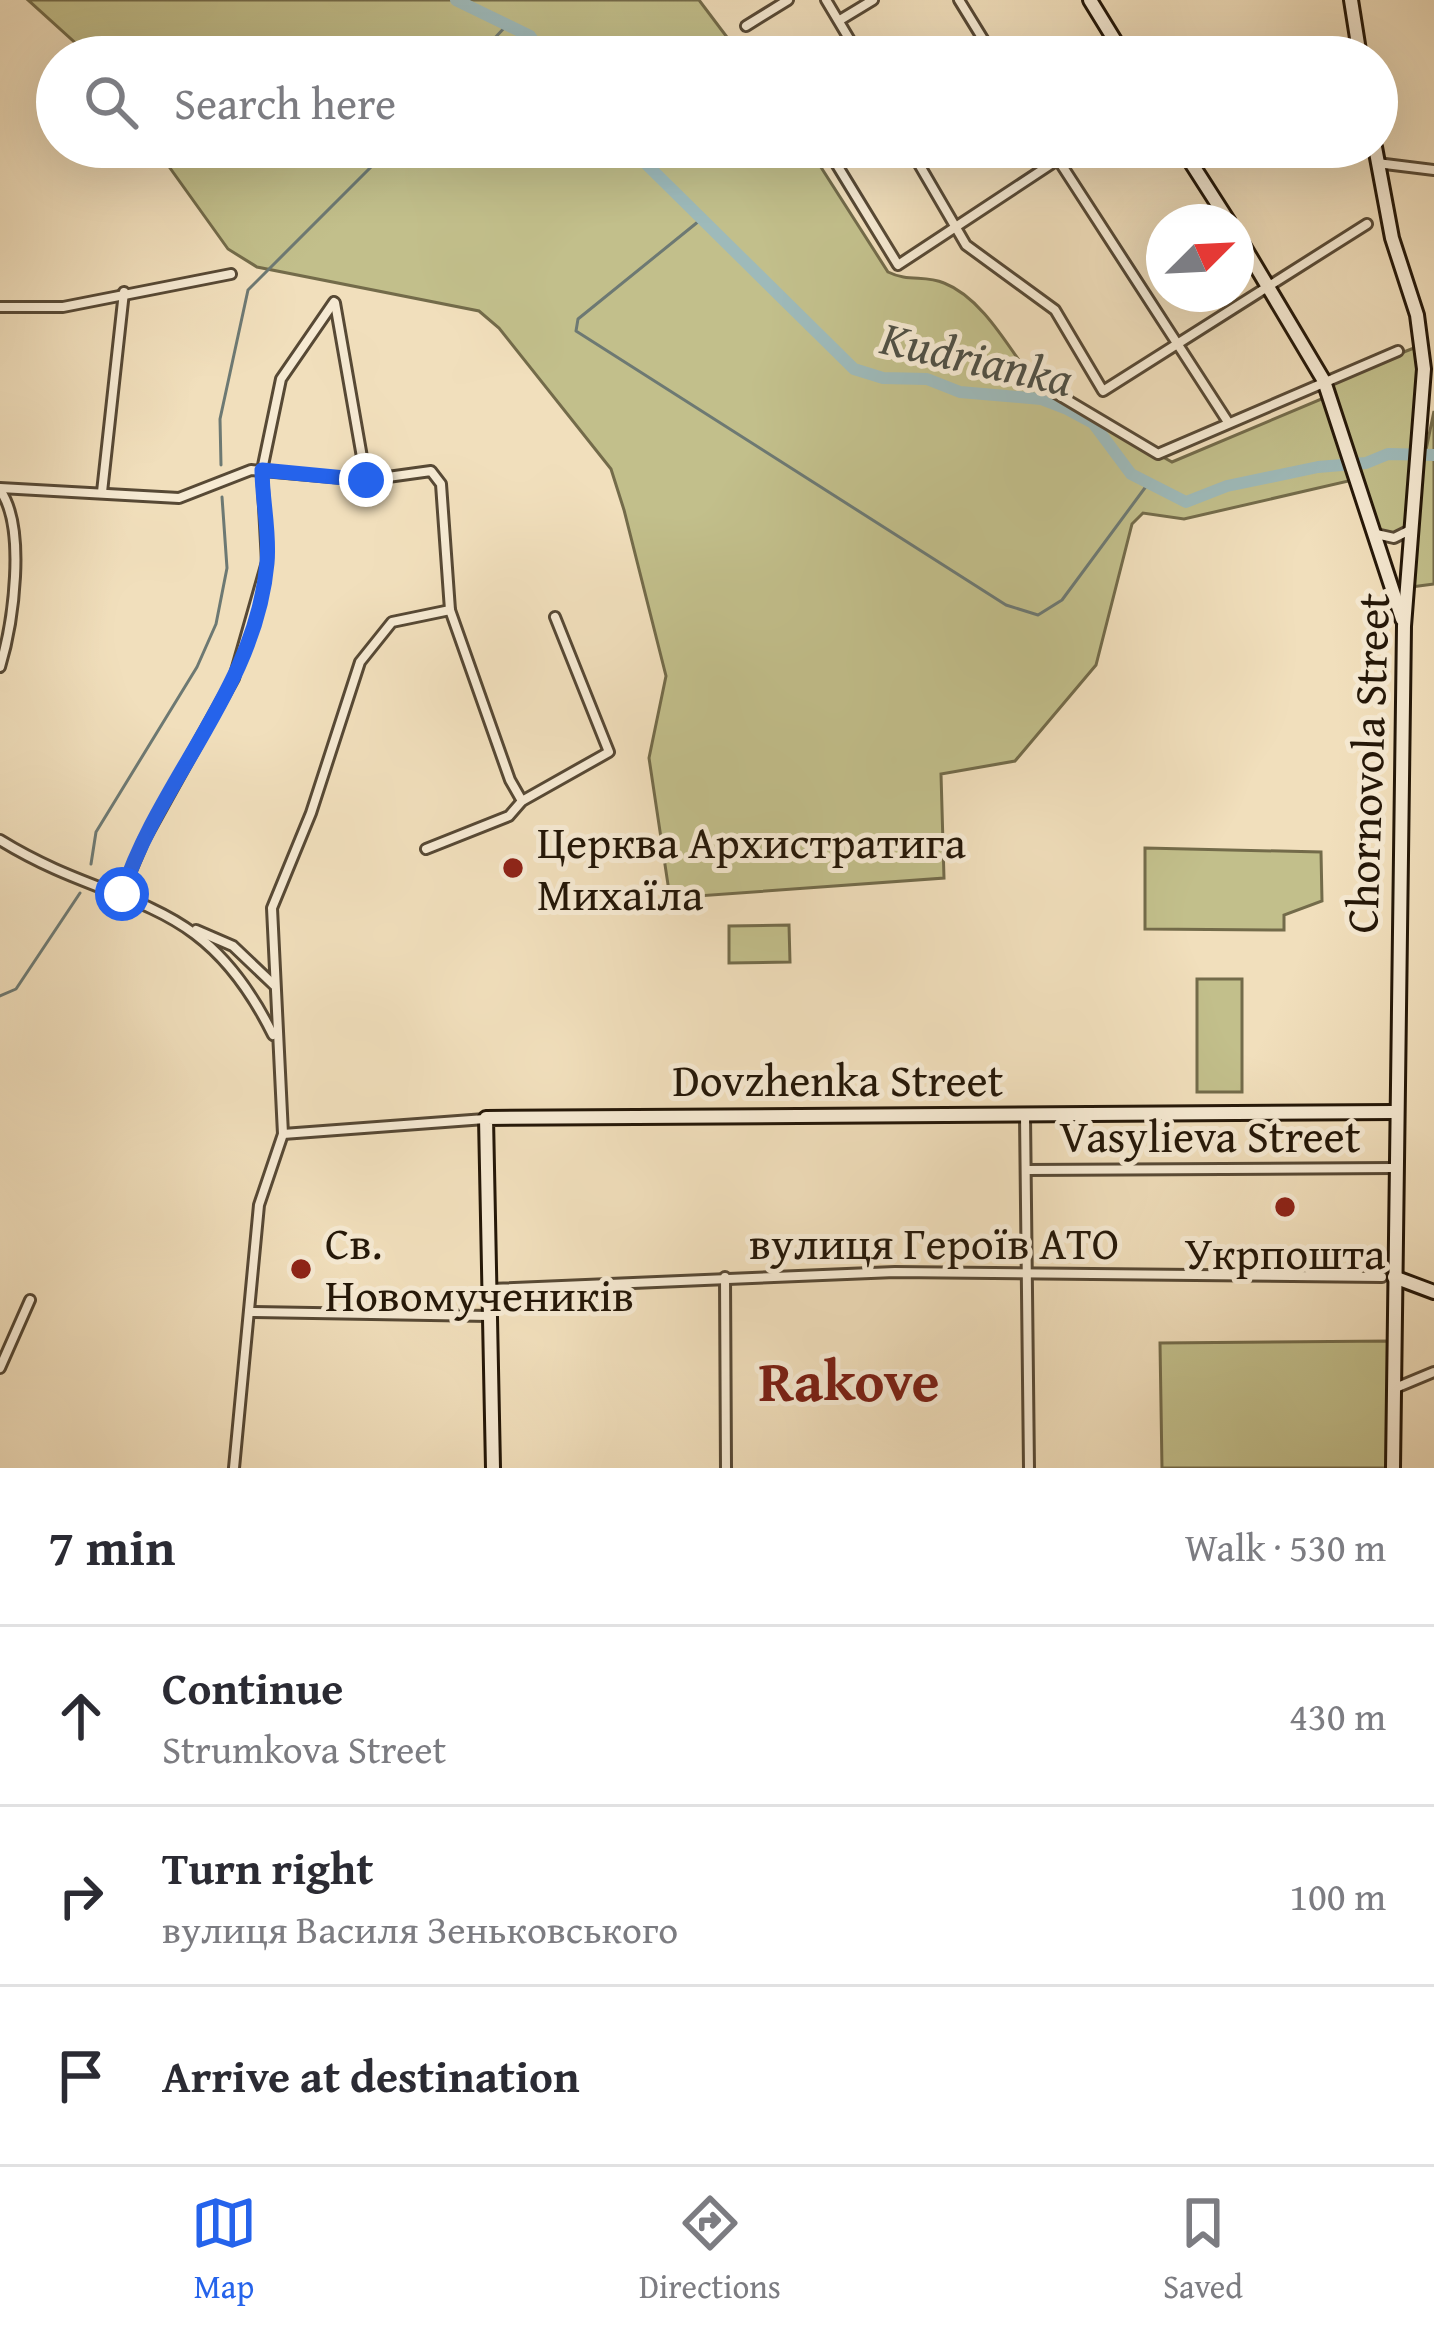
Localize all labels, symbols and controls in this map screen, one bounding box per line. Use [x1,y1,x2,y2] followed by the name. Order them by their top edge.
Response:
[36,36,1398,168] search box
[78,69,144,135] icon: search
[174,70,396,135] text: Search here
[1146,204,1254,312] north arrow
[873,301,1080,414] water label: Kudrianka
[339,453,393,507] route end
[1328,591,1405,934] street label: Chornovola Street
[537,809,966,926] place label: Церква Архистратига Михаїла
[500,855,526,881] marker: Церква Архистратига Михаїла
[95,867,149,921] route start
[672,1047,1004,1112] street label: Dovzhenka Street
[1059,1103,1361,1168] street label: Vasylieva Street
[1272,1194,1298,1220] marker: Укрпошта
[325,1210,634,1327] place label: Св. Новомучеників
[749,1210,1119,1275] street label: вулиця Героїв АТО
[1185,1220,1386,1285] place label: Укрпошта
[288,1256,314,1282] marker: Св. Новомучеників
[759,1338,939,1422] district label: Rakove
[48,1509,175,1584] text: 7 min
[1185,1518,1386,1575] text: Walk · 530 m
[162,1655,343,1720] text: Continue
[48,1683,114,1749] icon: ahead
[1289,1687,1386,1744] text: 430 m
[162,1720,446,1777] text: Strumkova Street
[162,1835,374,1900] text: Turn right
[48,1863,114,1929] icon: right
[1289,1867,1386,1924] text: 100 m
[162,1900,678,1957] text: вулиця Василя Зеньковського
[48,2043,114,2109] icon: arrive
[162,2043,580,2108] text: Arrive at destination
[191,2190,257,2310] tab: Map
[639,2190,781,2310] tab: Directions
[1163,2190,1243,2310] tab: Saved

